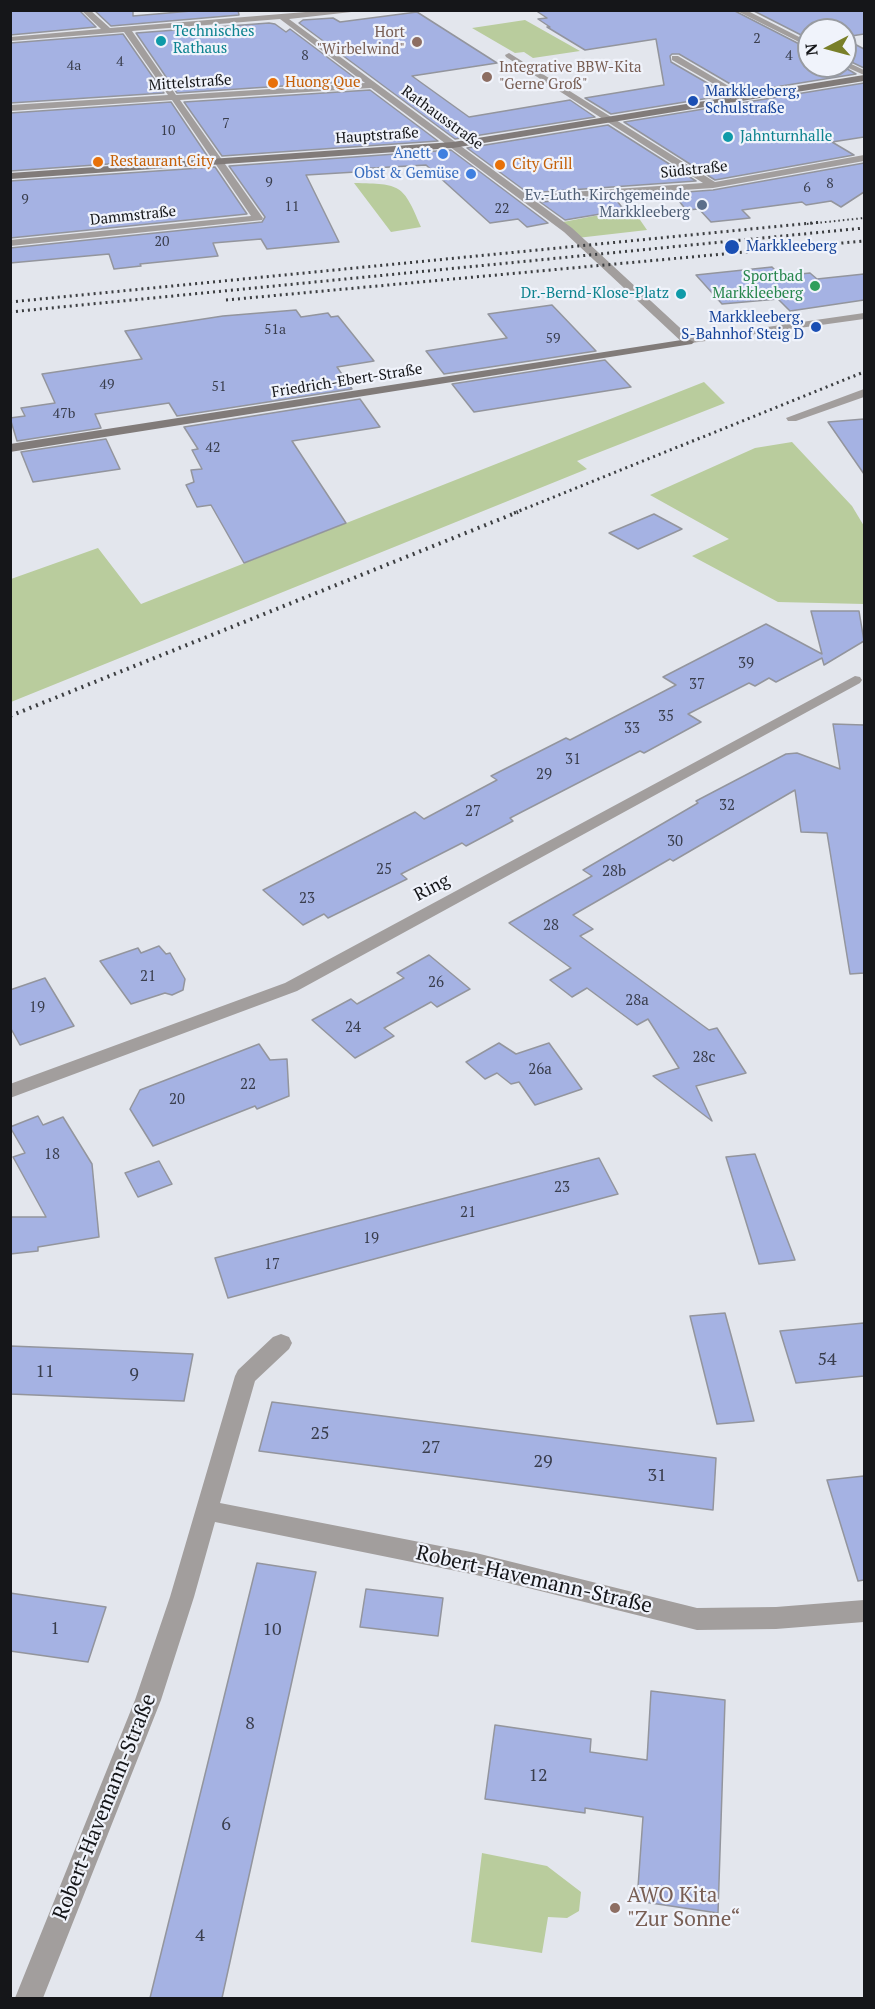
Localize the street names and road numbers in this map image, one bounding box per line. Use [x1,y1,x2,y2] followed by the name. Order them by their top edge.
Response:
[148,71,232,95] street label: Mittelstraße
[398,82,486,154] street label: Rathausstraße
[335,124,419,148] street label: Hauptstraße
[660,158,728,182] street label: Südstraße
[89,203,177,229] street label: Dammstraße
[270,360,424,402] street label: Friedrich-Ebert-Straße
[411,870,453,906] street label: Ring
[413,1541,655,1619] street label: Robert-Havemann-Straße
[48,1690,162,1924] street label: Robert-Havemann-Straße

